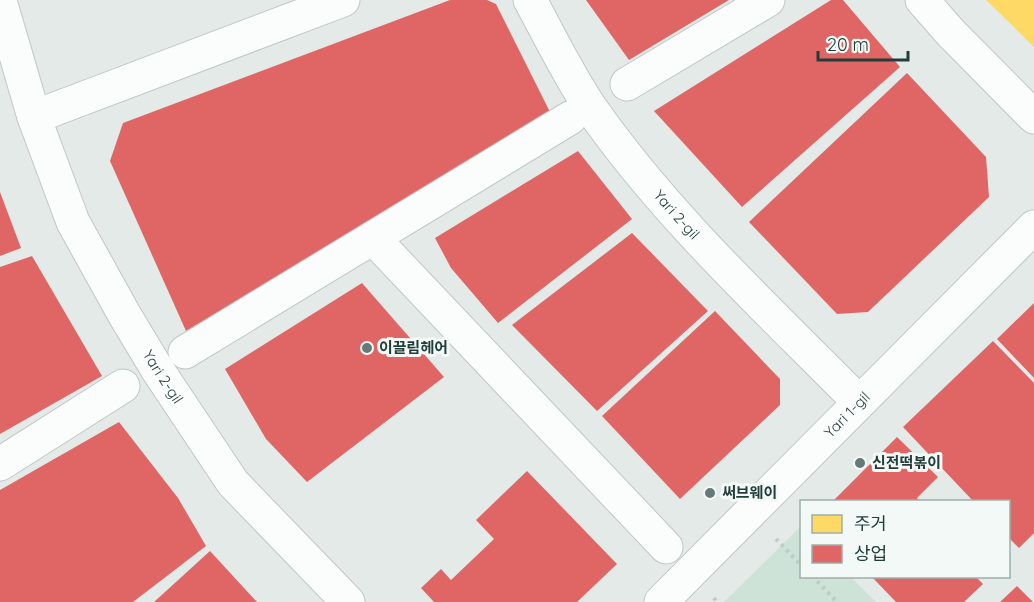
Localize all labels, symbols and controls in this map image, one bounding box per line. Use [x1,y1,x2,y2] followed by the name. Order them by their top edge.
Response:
[818,24,908,62] scale bar
[827,33,869,56] text: 20 m
[650,186,704,243] street label: Yari 2-gil
[379,338,448,357] place label: 이끌림헤어
[360,341,374,355] marker: 이끌림헤어
[139,346,187,407] street label: Yari 2-gil
[820,387,874,442] street label: Yari 1-gil
[872,453,941,472] place label: 신전떡볶이
[853,456,867,470] marker: 신전떡볶이
[722,483,777,502] place label: 써브웨이
[703,486,717,500] marker: 써브웨이
[800,500,1010,578] legend
[854,512,887,535] text: 주거
[854,542,887,565] text: 상업

